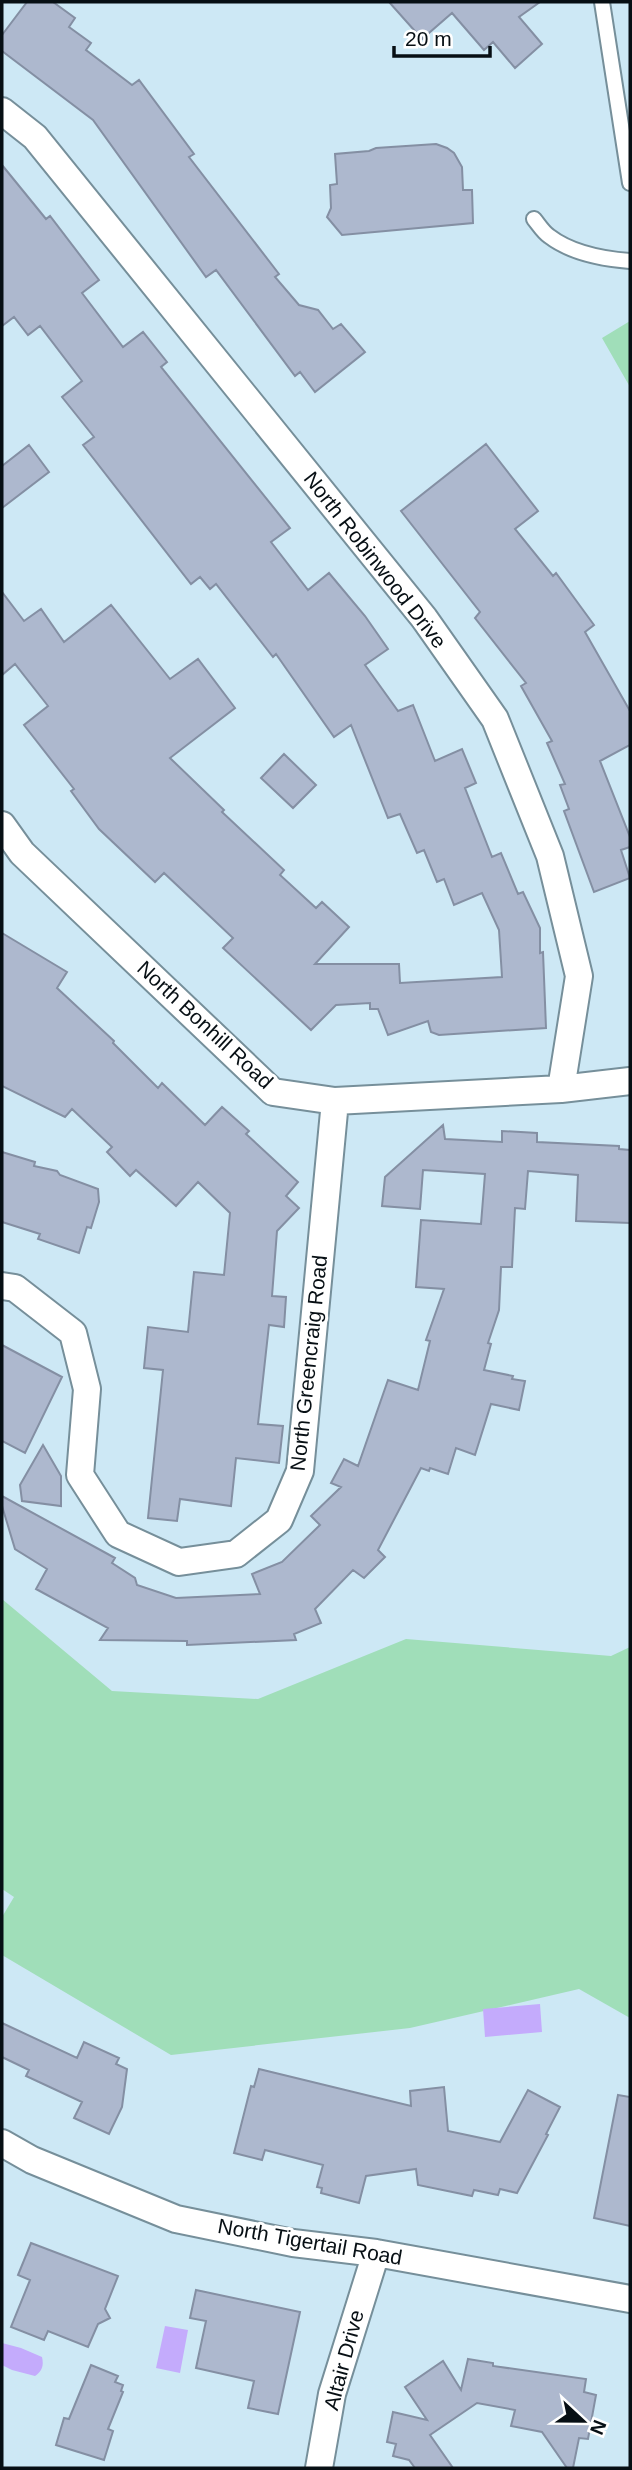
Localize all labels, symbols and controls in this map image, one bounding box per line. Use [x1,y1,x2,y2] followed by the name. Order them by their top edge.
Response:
[394,14,490,58] scale bar
[405,27,452,50] text: 20 m
[299,467,451,652] street label: North Robinwood Drive
[133,956,278,1093] street label: North Bonhill Road
[286,1254,331,1472] street label: North Greencraig Road
[216,2214,404,2269] street label: North Tigertail Road
[319,2307,368,2412] street label: Altair Drive
[548,2386,618,2456] north arrow
[586,2417,611,2437] text: N

